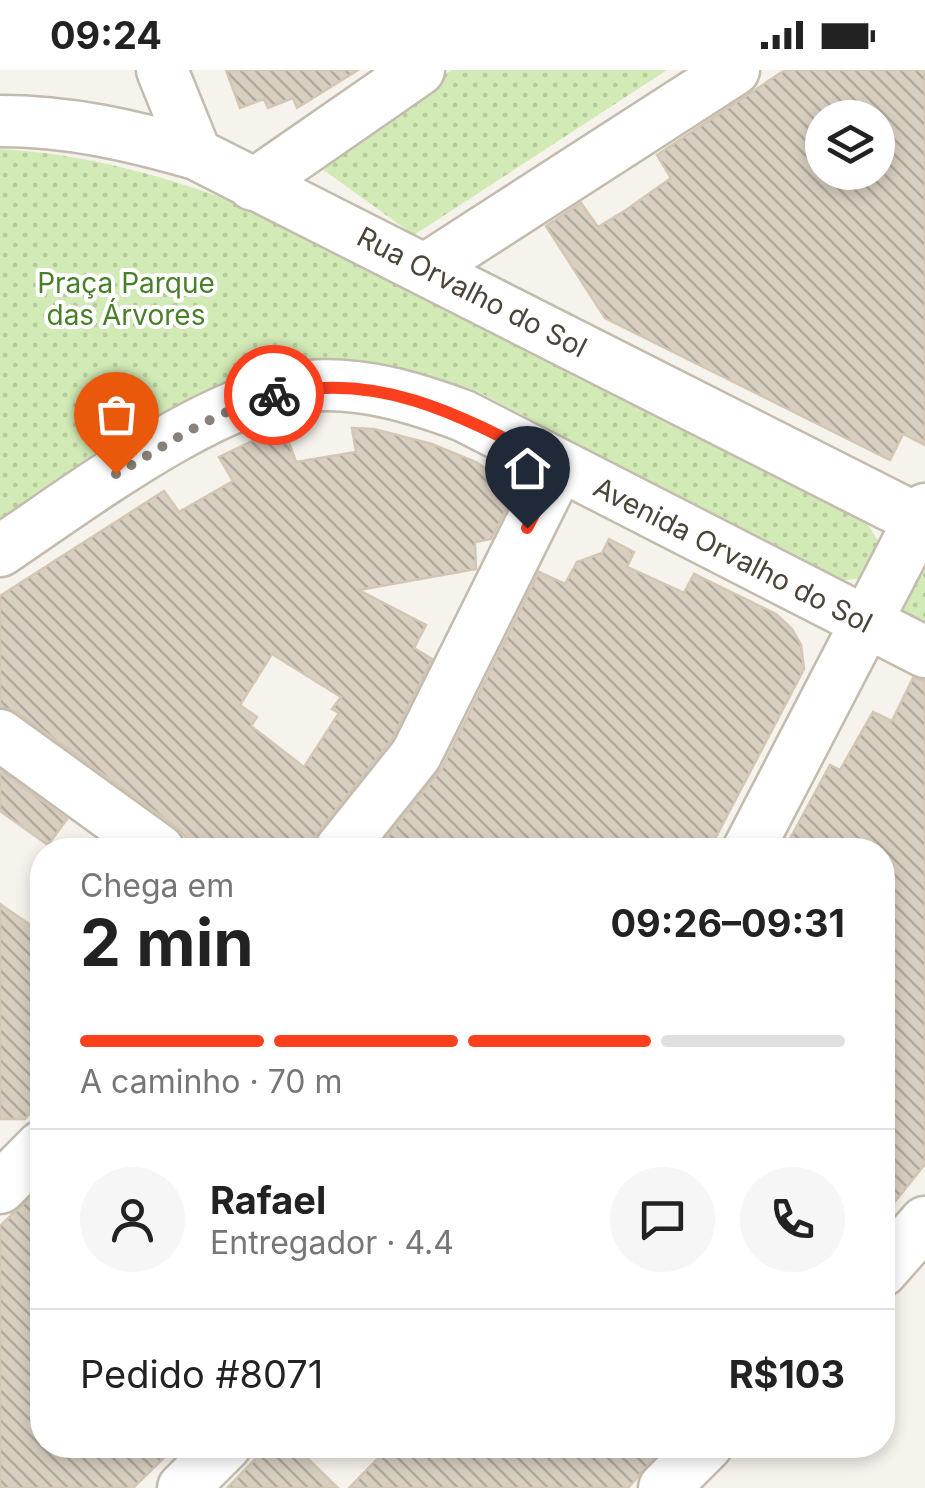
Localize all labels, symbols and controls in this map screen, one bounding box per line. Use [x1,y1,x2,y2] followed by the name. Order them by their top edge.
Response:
[50,12,162,58] text: 09:24
[805,100,895,190] map controls
[805,100,895,190] button: layers
[351,219,593,365] street label: Rua Orvalho do Sol
[37,266,215,332] park label: Praça Parque das Árvores
[224,345,324,445] courier
[247,368,302,423] icon: bike
[74,372,159,475] pin
[89,387,144,442] icon: bag
[485,426,570,529] pin
[500,441,555,496] icon: home
[588,470,878,640] street label: Avenida Orvalho do Sol
[80,866,234,905] text: Chega em
[610,900,845,946] text: 09:26–09:31
[80,903,254,982] text: 2 min
[80,1062,342,1101] text: A caminho · 70 m
[80,1167,185,1272] button: person
[610,1167,715,1272] button: chat
[740,1167,845,1272] button: phone
[210,1177,326,1223] text: Rafael
[210,1223,454,1262] text: Entregador · 4.4
[80,1351,323,1397] text: Pedido #8071
[729,1351,845,1397] text: R$103

